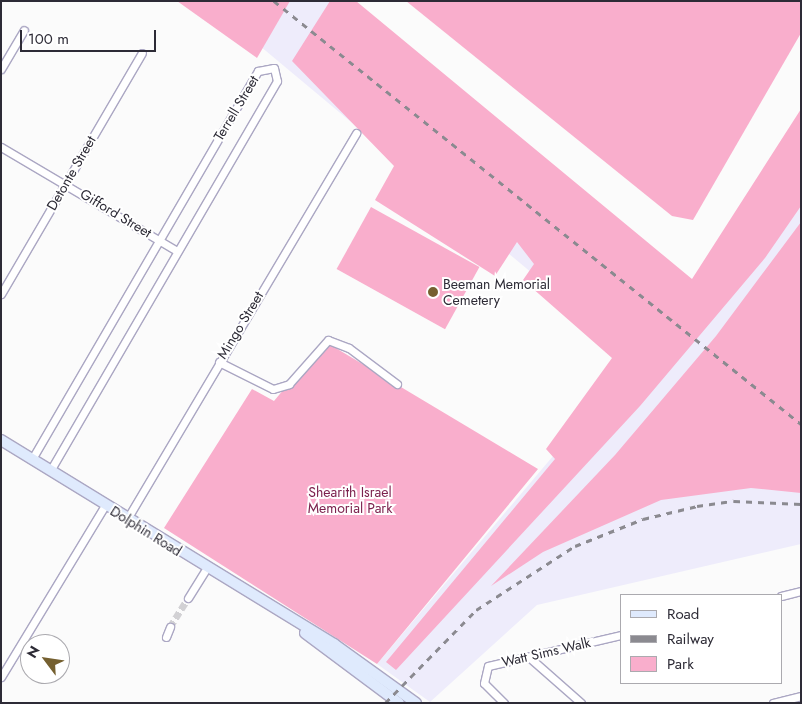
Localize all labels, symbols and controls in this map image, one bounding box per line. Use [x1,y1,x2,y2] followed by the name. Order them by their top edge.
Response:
[22,20,159,52] scale bar
[28,28,69,50] text: 100 m
[210,72,262,144] street label: Terrell Street
[43,133,99,213] street label: Detonte Street
[77,185,155,241] street label: Gifford Street
[443,276,550,308] place label: Beeman Memorial Cemetery
[427,286,439,298] marker: Beeman Memorial Cemetery
[213,288,267,362] street label: Mingo Street
[308,484,392,516] park label: Shearith Israel Memorial Park
[107,502,185,560] street label: Dolphin Road
[620,594,782,684] legend
[667,603,699,625] text: Road
[667,628,714,650] text: Railway
[20,634,70,684] north arrow
[500,634,592,670] street label: Watt Sims Walk
[22,642,44,662] text: N
[667,653,694,675] text: Park

